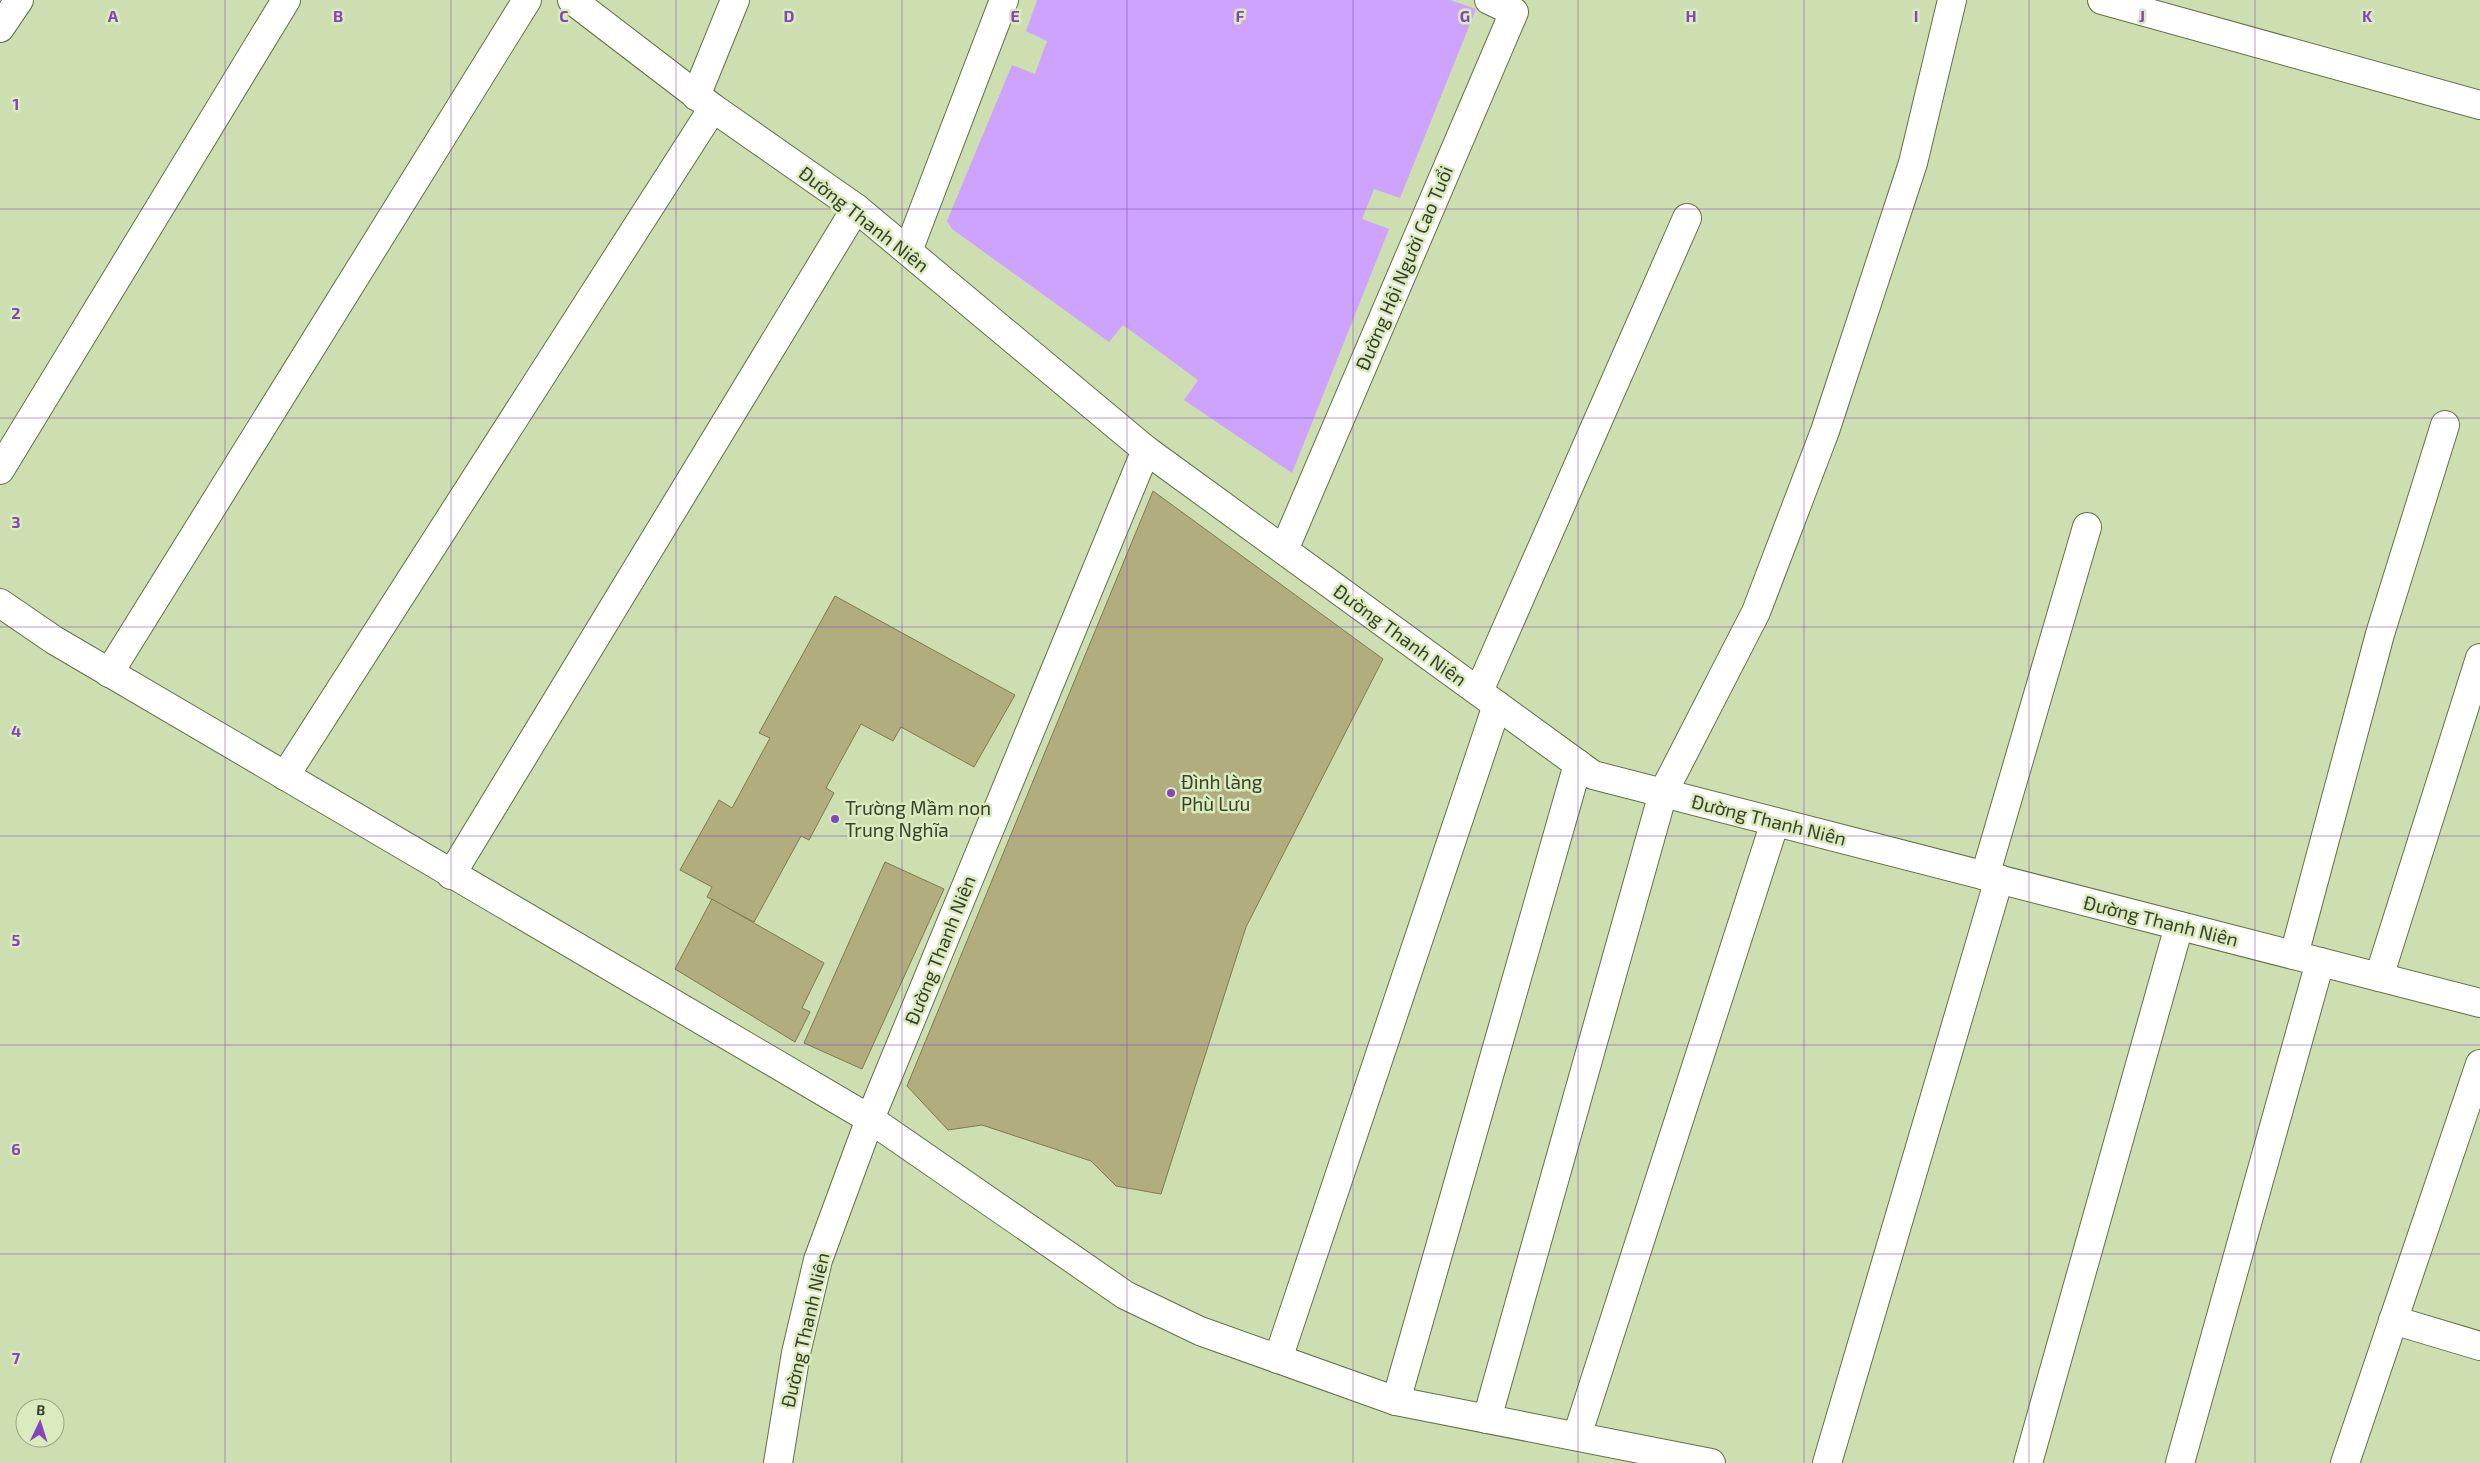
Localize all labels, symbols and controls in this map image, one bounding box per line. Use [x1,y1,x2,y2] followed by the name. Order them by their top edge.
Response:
[108,6,119,25] text: A
[333,6,343,25] text: B
[559,6,569,25] text: C
[784,6,795,25] text: D
[1010,6,1020,25] text: E
[1236,6,1245,25] text: F
[1460,6,1470,25] text: G
[1685,6,1697,25] text: H
[1914,6,1918,25] text: I
[2139,6,2145,25] text: J
[2362,6,2373,25] text: K
[13,94,19,113] text: 1
[795,161,934,277] street label: Đường Thanh Niên
[1350,162,1457,374] street label: Đường Hội Người Cao Tuổi
[11,303,21,322] text: 2
[11,512,21,531] text: 3
[1329,579,1471,691] street label: Đường Thanh Niên
[11,721,21,740] text: 4
[1181,770,1263,815] place label: Đình làng Phù Lưu
[1165,787,1177,799] marker: Đình làng Phù Lưu
[1689,789,1849,850] street label: Đường Thanh Niên
[845,796,991,841] place label: Trường Mầm non Trung Nghĩa
[829,813,841,825] marker: Trường Mầm non Trung Nghĩa
[899,872,980,1028] street label: Đường Thanh Niên
[2081,890,2241,951] street label: Đường Thanh Niên
[12,930,21,949] text: 5
[11,1139,21,1158] text: 6
[775,1250,834,1410] street label: Đường Thanh Niên
[12,1348,21,1367] text: 7
[15,1398,65,1448] north arrow
[36,1401,46,1418] text: B

